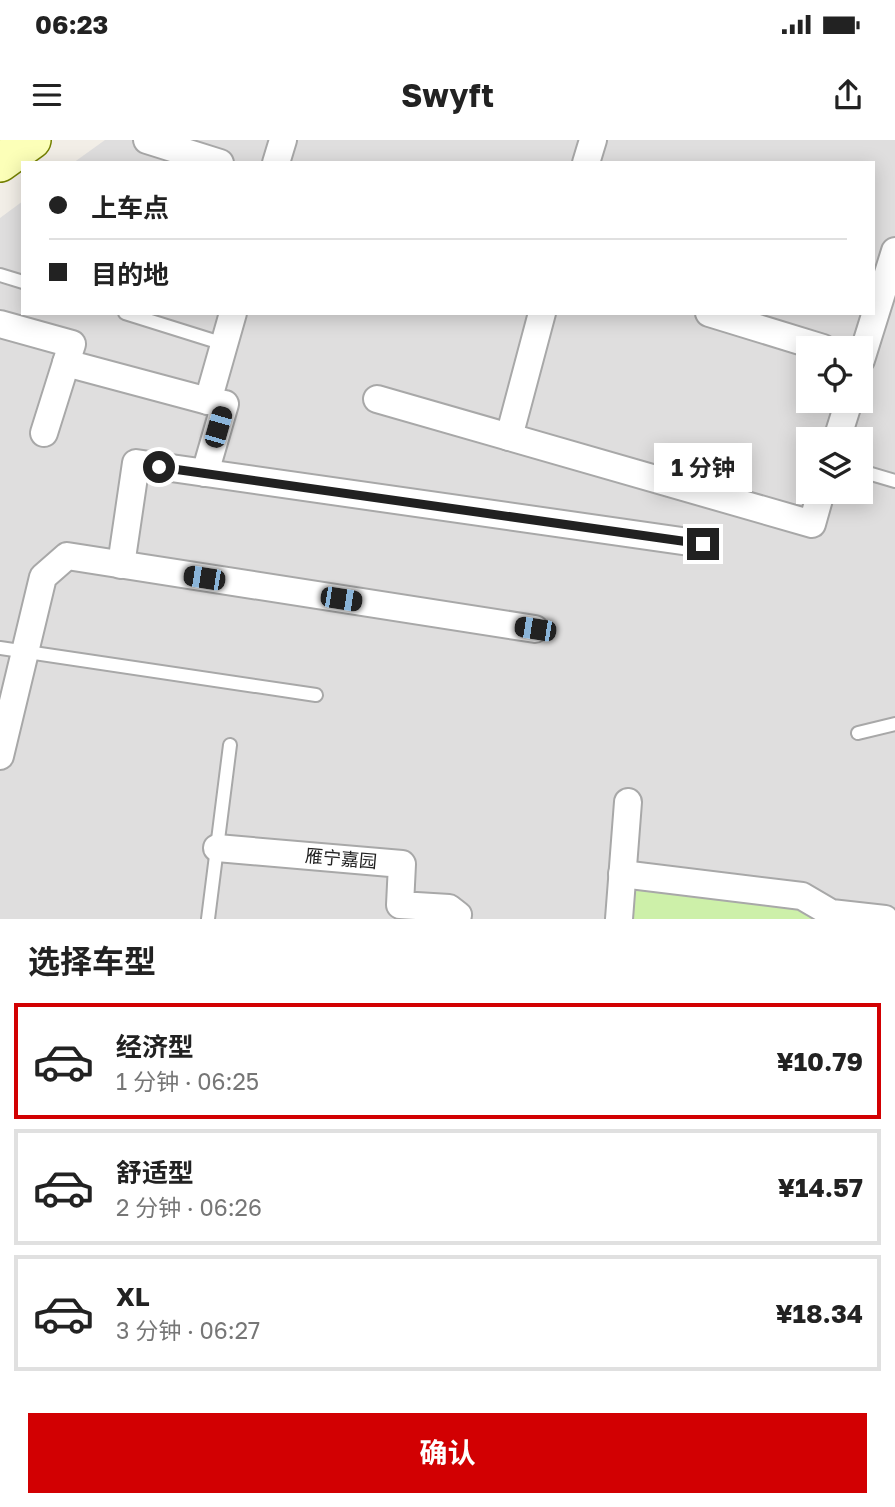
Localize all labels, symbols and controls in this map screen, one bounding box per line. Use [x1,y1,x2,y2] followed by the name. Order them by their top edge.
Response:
[35,9,108,40] text: 06:23
[28,76,66,114] icon: menu
[401,76,494,114] text: Swyft
[829,76,867,114] icon: share
[91,192,169,223] text: 上车点
[91,259,169,290] text: 目的地
[796,336,873,504] map controls
[796,336,873,413] button: locate
[203,404,234,450] car
[796,427,873,504] button: layers
[654,442,752,492] callout: 1 分钟
[143,451,175,483] route start
[671,453,735,481] text: 1 分钟
[687,528,719,560] route end
[182,564,227,592] car
[319,585,364,613] car
[513,615,558,643] car
[304,844,378,872] street label: 雁宁嘉园
[28,942,156,980] text: 选择车型
[32,1030,95,1093] icon: car
[116,1031,194,1062] text: 经济型
[777,1046,863,1077] text: ¥10.79
[116,1067,259,1095] text: 1 分钟 · 06:25
[32,1156,95,1219] icon: car
[116,1157,194,1188] text: 舒适型
[778,1172,863,1203] text: ¥14.57
[116,1193,262,1221] text: 2 分钟 · 06:26
[116,1281,150,1312] text: XL
[32,1282,95,1345] icon: car
[775,1298,863,1329] text: ¥18.34
[116,1316,260,1344] text: 3 分钟 · 06:27
[28,1413,867,1493] button: 确认

